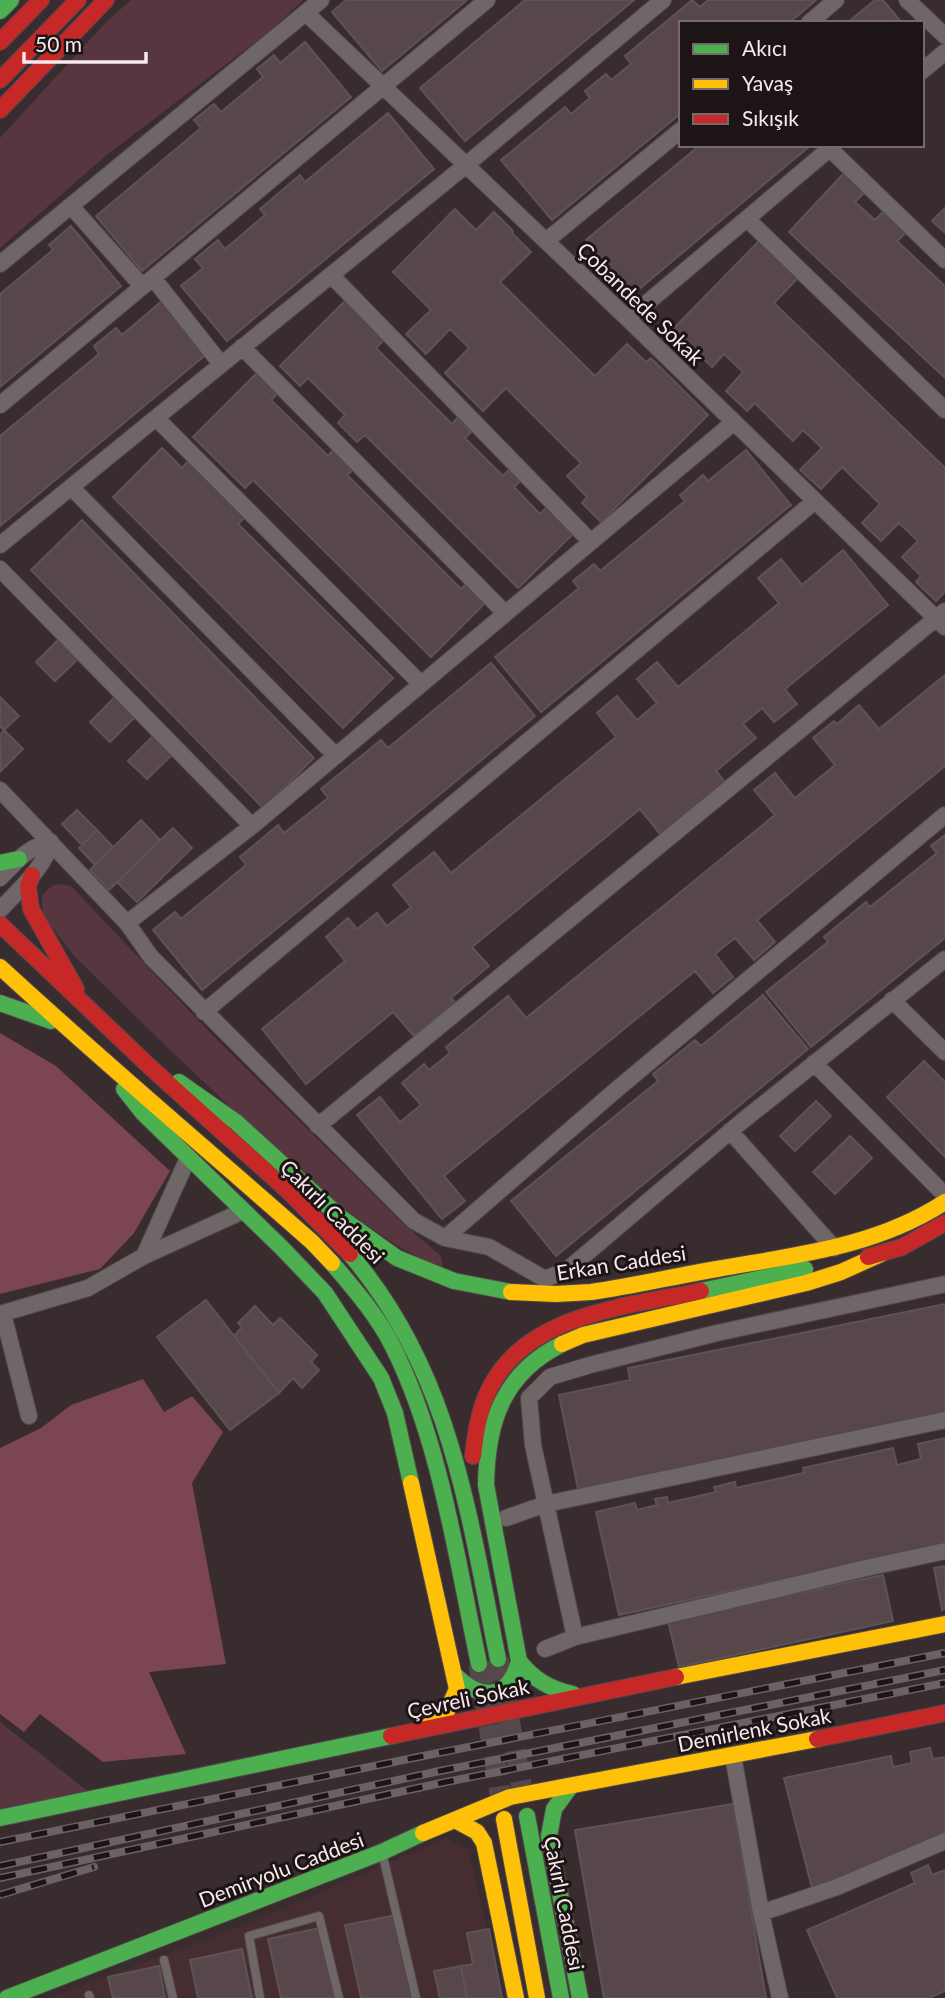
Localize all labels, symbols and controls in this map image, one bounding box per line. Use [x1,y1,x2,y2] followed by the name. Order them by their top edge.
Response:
[24,21,147,65] scale bar
[679,21,924,147] legend
[35,31,82,56] text: 50 m
[742,35,787,60] text: Akıcı
[742,70,793,95] text: Yavaş
[742,105,799,130] text: Sıkışık
[573,236,710,370] street label: Çobandede Sokak
[276,1154,390,1268] street label: Çakırlı Caddesi
[554,1239,688,1285] street label: Erkan Caddesi
[405,1673,532,1723] street label: Çevreli Sokak
[675,1702,833,1756] street label: Demirlenk Sokak
[195,1826,367,1912] street label: Demiryolu Caddesi
[540,1834,590,1972] street label: Çakırlı Caddesi

